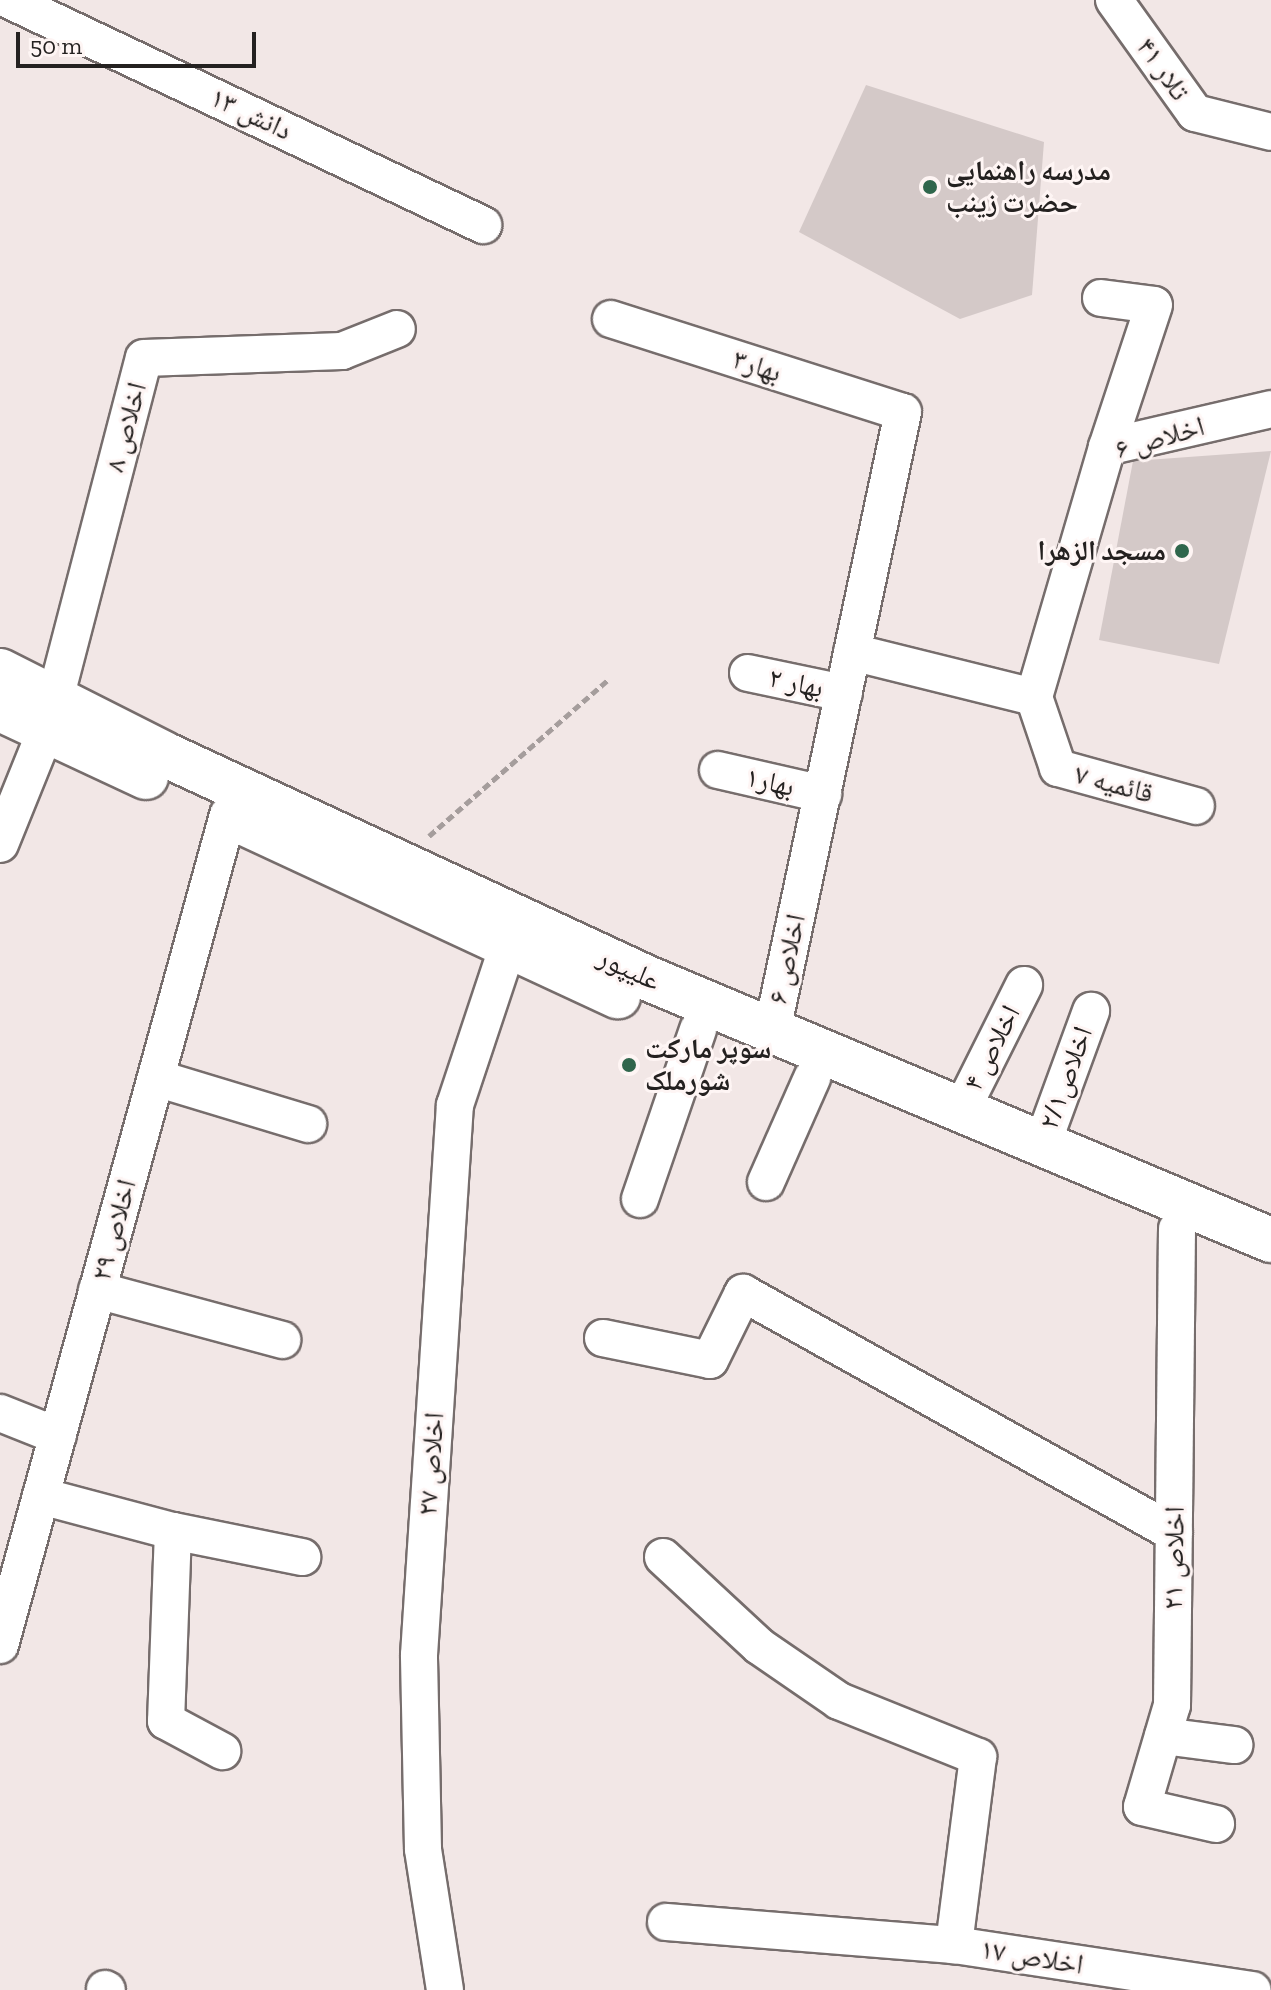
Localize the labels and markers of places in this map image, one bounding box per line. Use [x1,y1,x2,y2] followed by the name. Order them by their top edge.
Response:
[946,154,1111,220] place label: مدرسه راهنمایی حضرت زینب
[921,178,939,196] marker: مدرسه راهنمایی حضرت زینب
[1037,534,1166,568] place label: مسجد الزهرا
[1173,542,1191,560] marker: مسجد الزهرا
[645,1032,771,1098] place label: سوپر مارکت شورملک
[620,1056,638,1074] marker: سوپر مارکت شورملک

